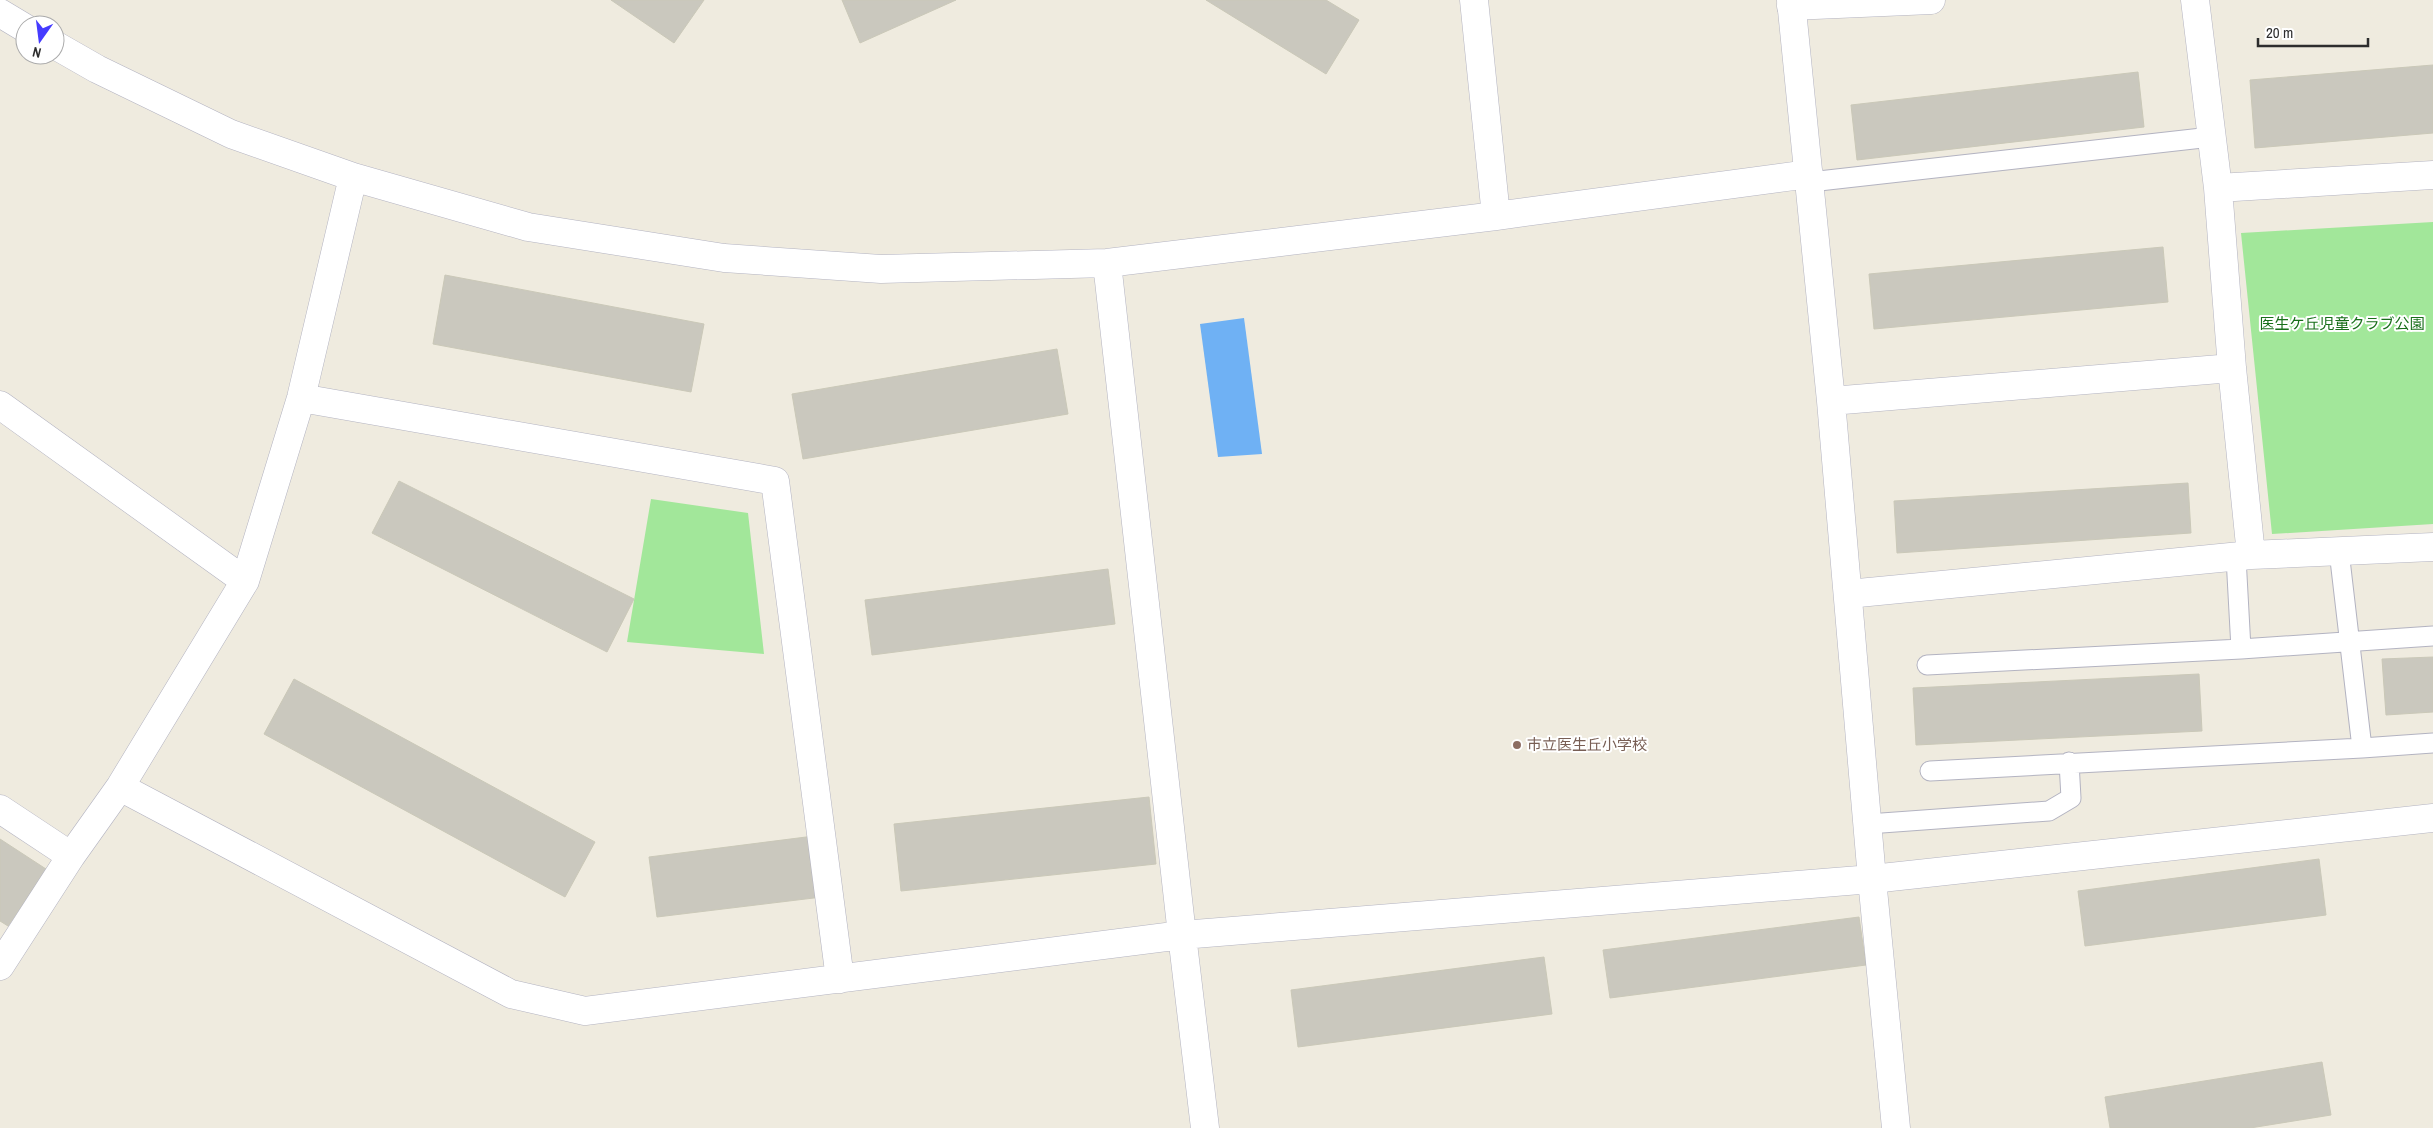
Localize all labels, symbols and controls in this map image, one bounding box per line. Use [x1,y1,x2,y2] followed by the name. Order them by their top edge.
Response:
[15,15,65,65] north arrow
[2258,15,2368,47] scale bar
[2266,22,2293,43] text: 20 m
[31,43,43,62] text: N
[2259,313,2425,334] park label: 医生ケ丘児童クラブ公園
[1527,734,1647,755] place label: 市立医生丘小学校
[1511,739,1523,751] marker: 市立医生丘小学校

